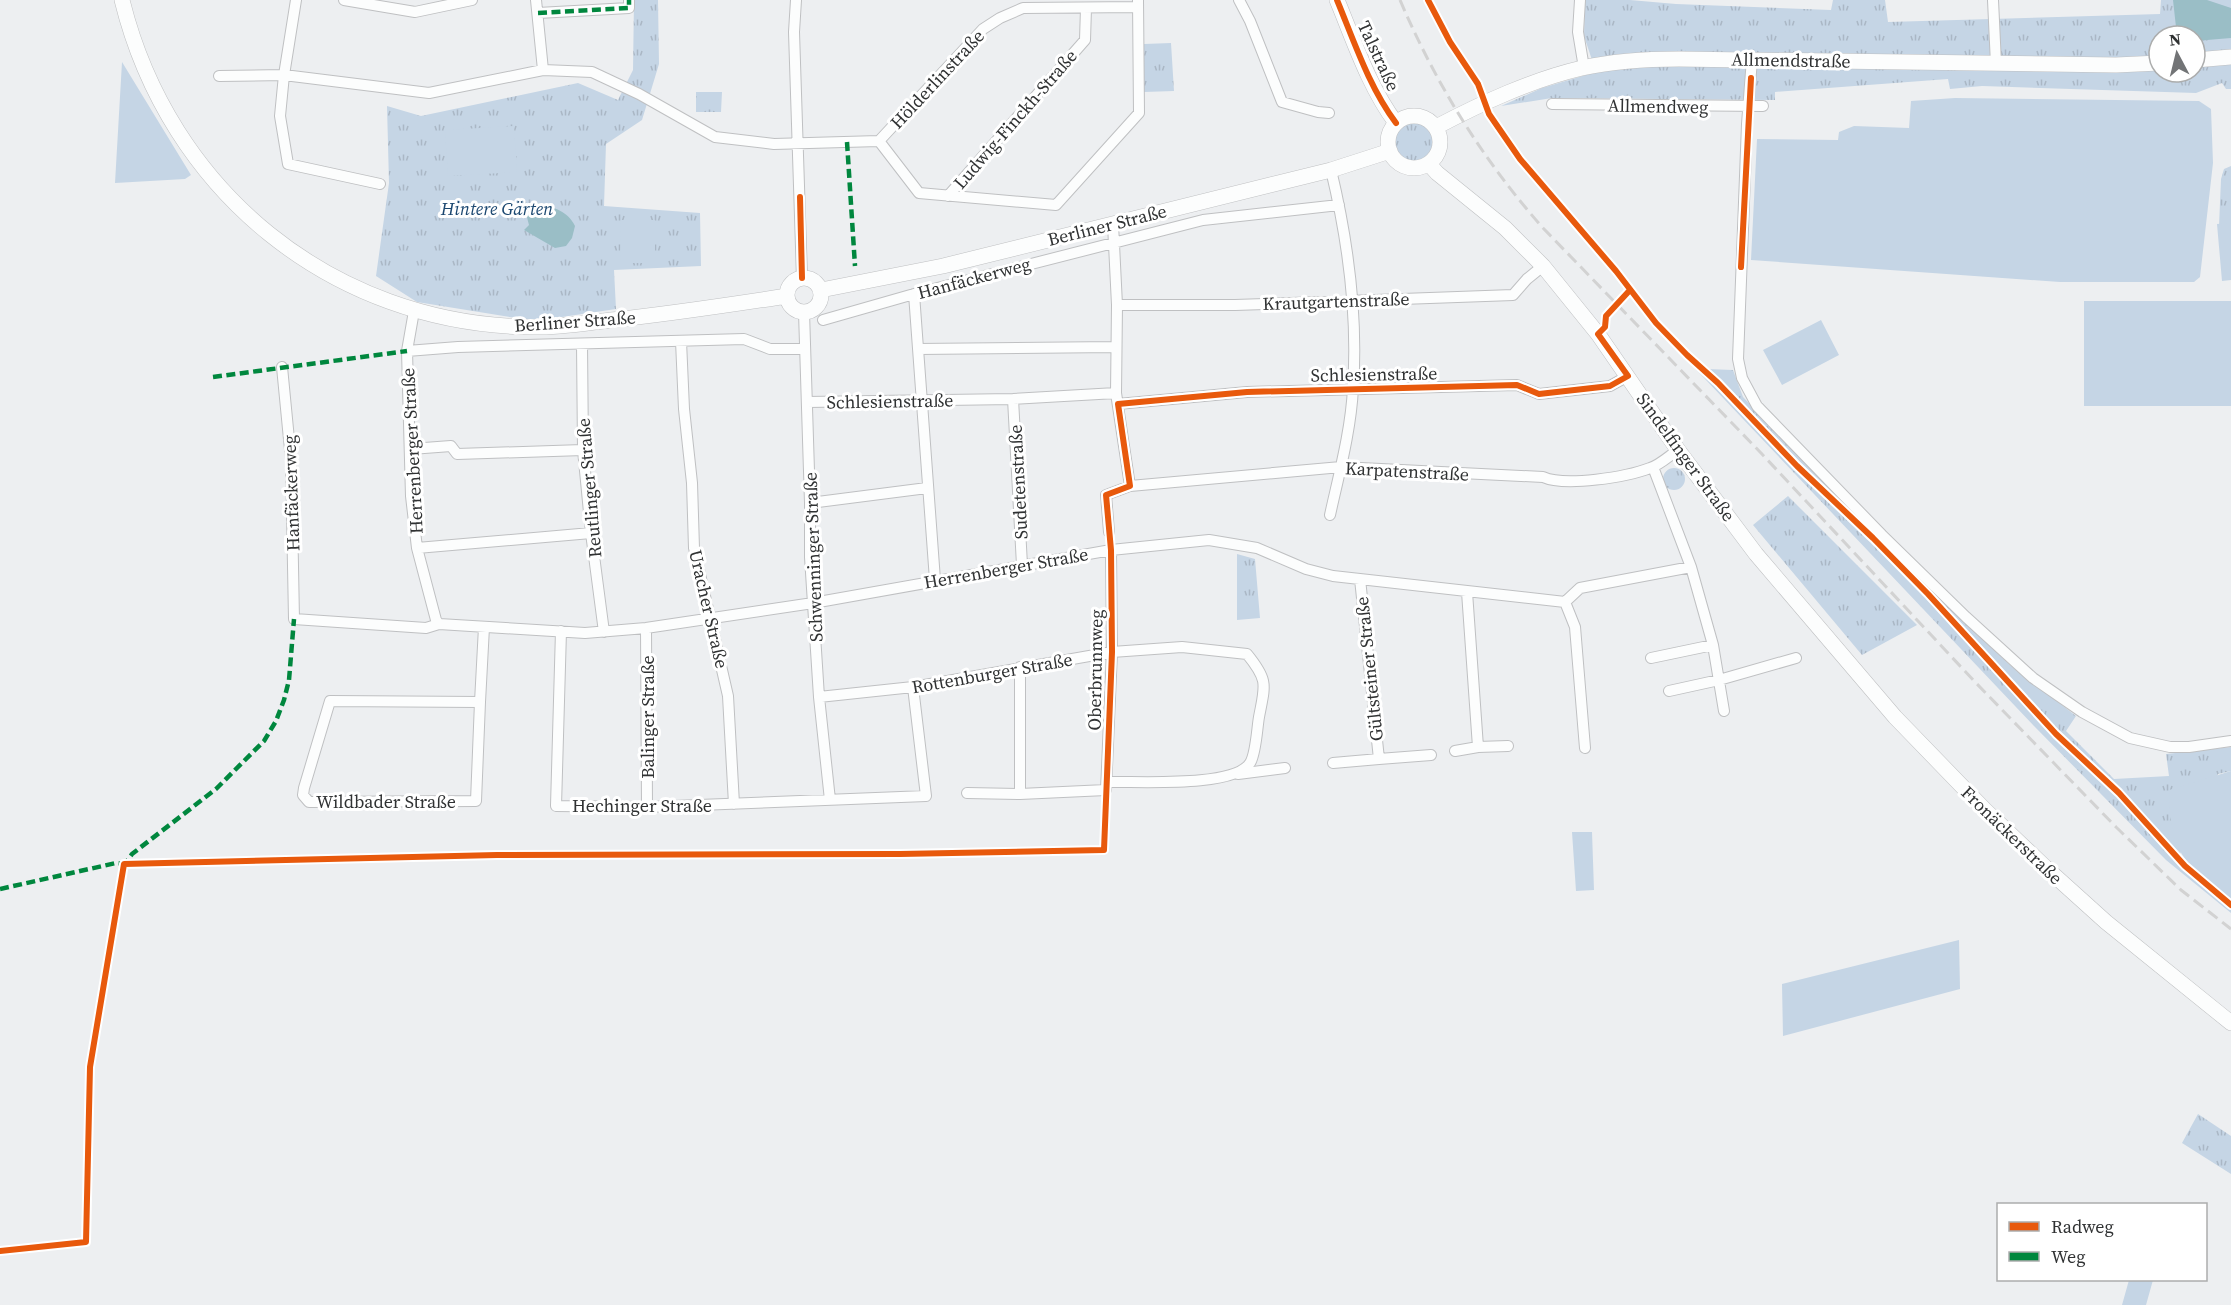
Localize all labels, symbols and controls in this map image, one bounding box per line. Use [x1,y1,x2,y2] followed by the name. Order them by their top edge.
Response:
[1352,17,1406,95] street label: Talstraße
[884,24,990,134] street label: Hölderlinstraße
[2147,24,2207,84] north arrow
[2168,27,2183,51] text: N
[947,44,1083,194] street label: Ludwig-Finckh-Straße
[1731,46,1851,74] street label: Allmendstraße
[1607,93,1709,119] street label: Allmendweg
[440,196,553,221] park label: Hintere Gärten
[1045,198,1169,252] street label: Berliner Straße
[915,251,1033,305] street label: Hanfäckerweg
[1262,286,1410,316] street label: Krautgartenstraße
[513,304,637,338] street label: Berliner Straße
[1311,360,1437,388] street label: Schlesienstraße
[395,367,429,535] street label: Herrenberger Straße
[827,387,953,415] street label: Schlesienstraße
[1631,388,1741,526] street label: Sindelfinger Straße
[570,417,608,559] street label: Reutlinger Straße
[1003,424,1033,540] street label: Sudetenstraße
[276,434,306,552] street label: Hanfäckerweg
[1344,455,1470,487] street label: Karpatenstraße
[798,472,828,642] street label: Schwenninger Straße
[922,541,1090,595] street label: Herrenberger Straße
[683,547,735,671] street label: Uracher Straße
[1349,595,1389,743] street label: Gültsteiner Straße
[1081,609,1109,731] street label: Oberbrunnweg
[910,647,1074,699] street label: Rottenburger Straße
[635,655,660,779] street label: Balinger Straße
[1956,780,2068,890] street label: Fronäckerstraße
[316,789,456,814] street label: Wildbader Straße
[572,793,712,818] street label: Hechinger Straße
[1997,1203,2207,1281] legend
[2051,1214,2114,1239] text: Radweg
[2051,1244,2086,1269] text: Weg

